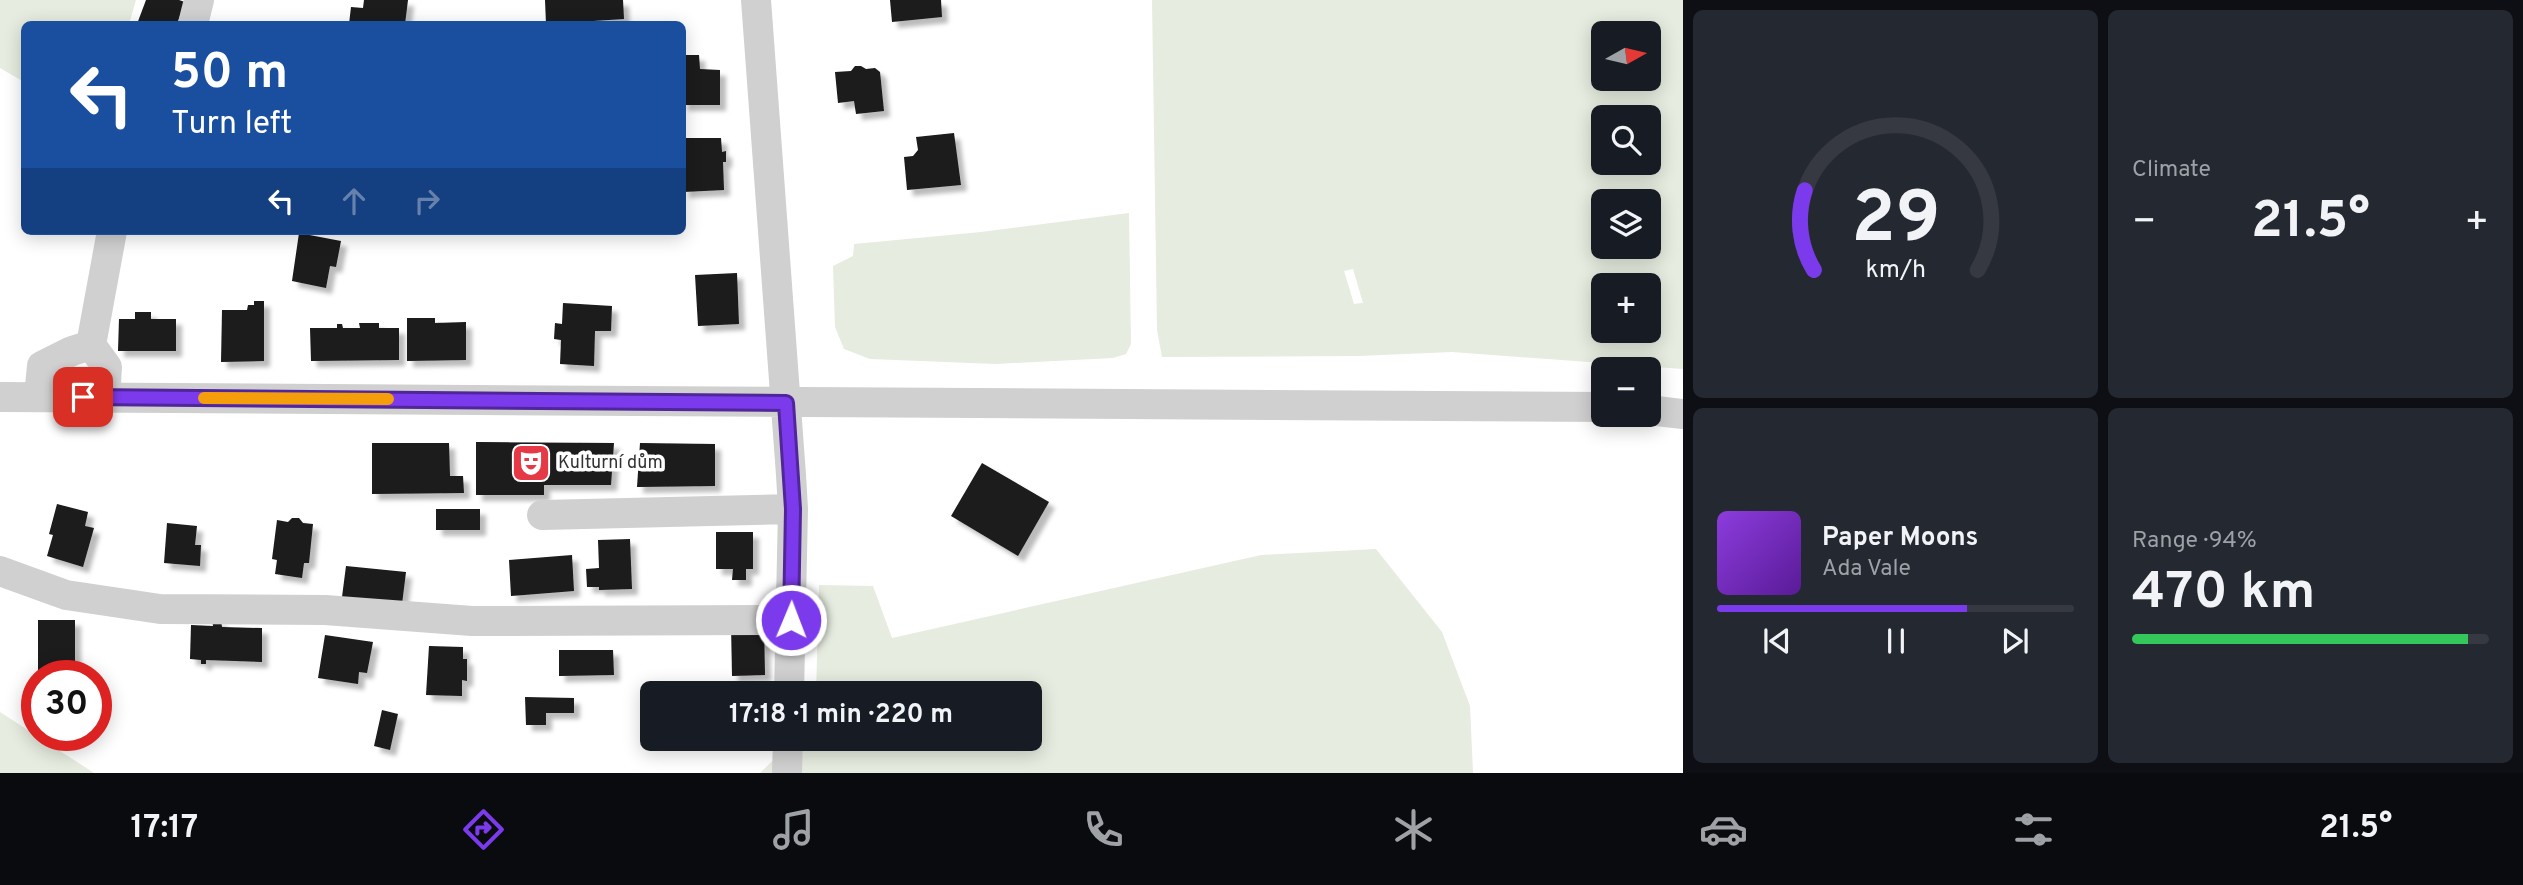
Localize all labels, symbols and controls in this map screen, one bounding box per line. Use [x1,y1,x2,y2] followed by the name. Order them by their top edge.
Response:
[1591,21,1661,91] north arrow
[1591,21,1661,427] map controls
[171,44,288,106] text: 50 m
[56,49,147,140] icon: left
[171,105,292,145] text: Turn left
[1591,105,1661,175] button: search
[2132,156,2211,185] text: Climate
[1851,176,1940,268] text: 29
[262,182,300,220] icon: left
[335,182,373,220] icon: ahead
[408,182,446,220] icon: right
[1591,189,1661,259] button: layers
[2251,190,2370,256] text: 21.5°
[2132,199,2157,248] text: −
[2464,199,2489,248] text: +
[1865,255,1926,287] text: km/h
[1591,273,1661,343] button: +
[1591,357,1661,427] button: −
[53,367,113,427] pin
[64,378,102,416] icon: arrive
[510,442,552,484] theatre icon: Kulturní dům
[558,452,663,475] place label: Kulturní dům
[1822,522,1978,555] text: Paper Moons
[2132,527,2257,556] text: Range · 94%
[1822,555,1911,584] text: Ada Vale
[2132,561,2315,627] text: 470 km
[754,583,828,657] position arrow
[1758,622,1796,660] icon: previous
[1877,622,1915,660] icon: pause
[1996,622,2034,660] icon: next
[21,660,112,751] speed limit sign: 30
[729,699,953,732] text: 17:18 · 1 min · 220 m
[459,805,508,854] icon: directions
[769,805,818,854] icon: music
[1079,805,1128,854] icon: phone
[1389,805,1438,854] icon: climate
[1699,805,1748,854] icon: car
[2009,805,2058,854] icon: filters
[131,809,198,849] text: 17:17
[2319,809,2392,849] text: 21.5°

